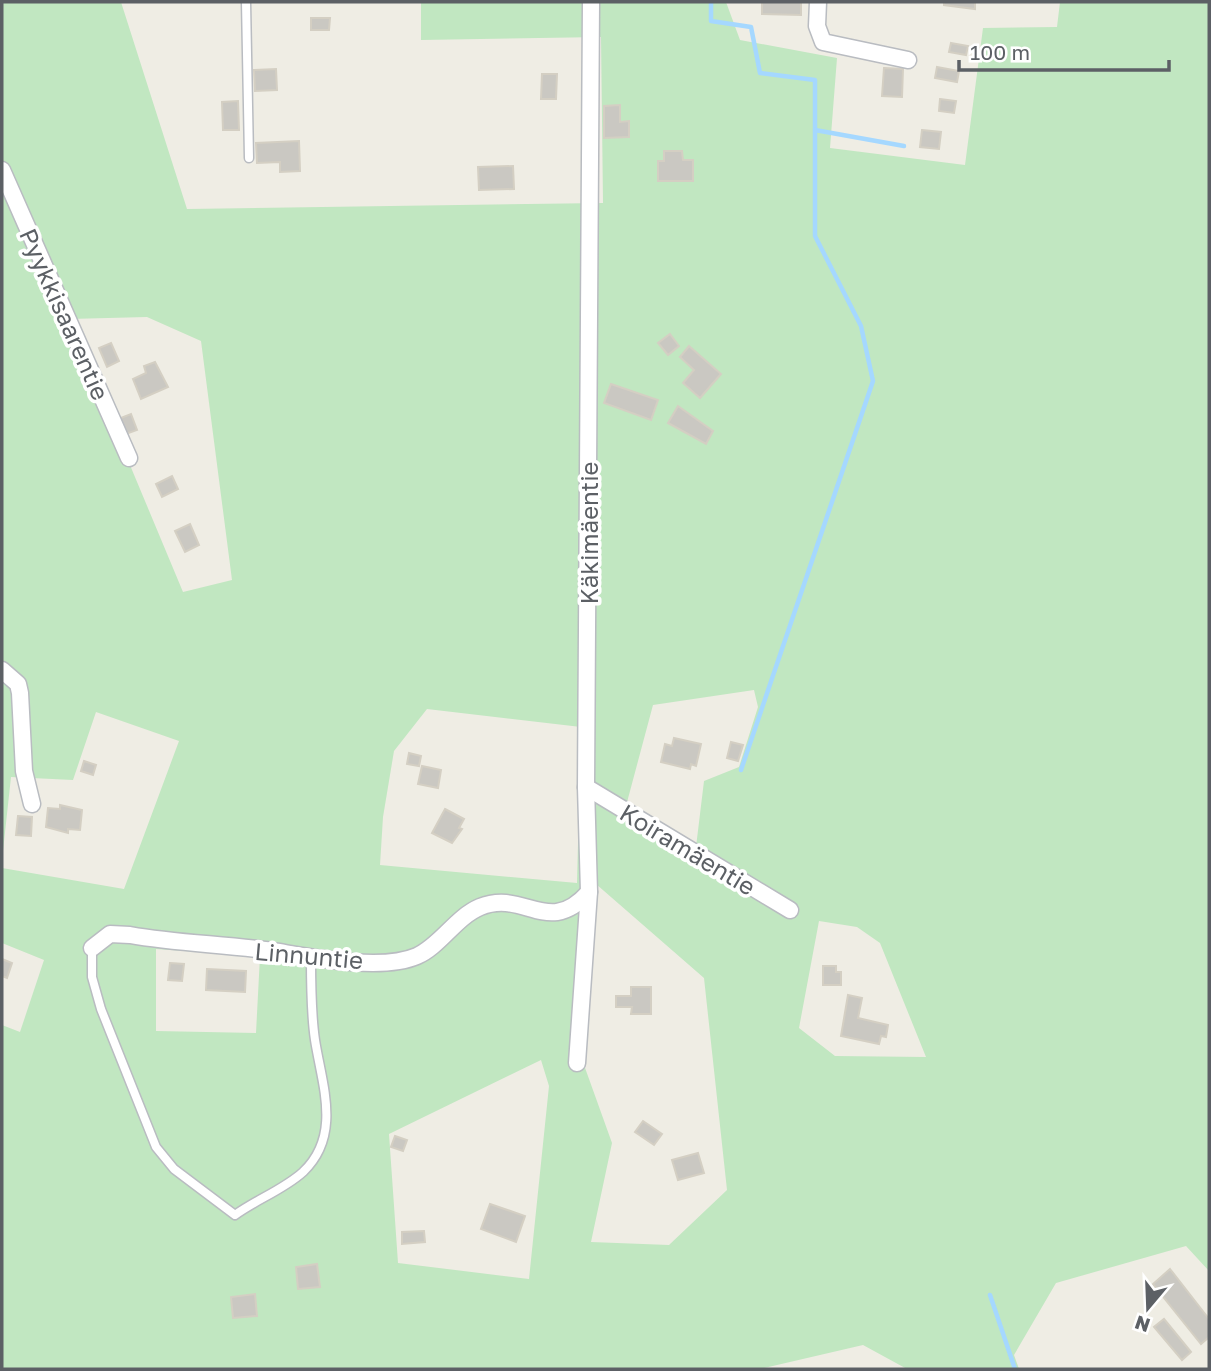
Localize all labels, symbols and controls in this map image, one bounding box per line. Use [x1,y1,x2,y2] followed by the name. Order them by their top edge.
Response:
[959,28,1169,72] scale bar
[970,39,1030,65] text: 100 m
[14,224,116,404] street label: Pyykkisaarentie
[574,461,603,605] street label: Käkimäentie
[615,797,761,901] street label: Koiramäentie
[254,936,364,974] street label: Linnuntie
[1113,1273,1183,1343] north arrow
[1132,1311,1153,1338] text: N

